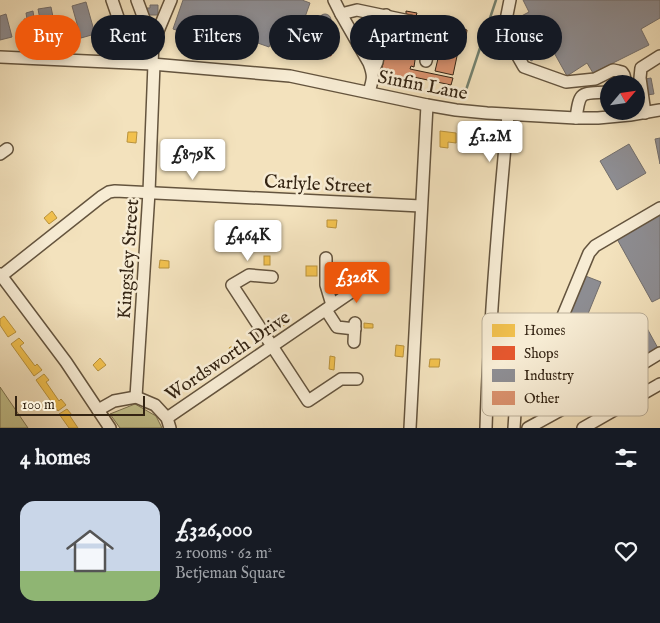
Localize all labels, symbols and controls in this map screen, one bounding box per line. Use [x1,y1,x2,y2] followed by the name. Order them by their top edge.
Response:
[15,15,81,60] chip: Buy
[91,15,165,60] chip: Rent
[175,15,259,60] chip: Filters
[269,15,340,60] chip: New
[350,15,467,60] chip: Apartment
[477,15,562,60] chip: House
[376,66,470,106] street label: Sinfin Lane
[600,75,645,120] north arrow
[600,75,645,120] map controls
[455,120,525,163] pin: £1.2M
[468,127,512,147] text: £1.2M
[158,138,228,181] pin: £879K
[171,145,215,165] text: £879K
[263,170,373,200] street label: Carlyle Street
[113,198,145,320] street label: Kingsley Street
[213,220,283,262] pin: £464K
[225,226,271,246] text: £464K
[322,262,392,304] pin: £326K
[336,268,378,288] text: £326K
[161,306,295,407] street label: Wordsworth Drive
[482,313,648,416] legend
[524,322,566,340] text: Homes
[524,345,559,363] text: Shops
[524,367,574,385] text: Industry
[524,390,559,408] text: Other
[15,393,145,416] scale bar
[22,396,55,414] text: 100 m
[612,444,640,472] icon: filters
[20,445,90,472] text: 4 homes
[175,517,253,544] text: £326,000
[60,521,120,581] icon: home
[612,537,640,565] icon: heart
[175,544,272,564] text: 2 rooms · 62 m²
[175,564,285,584] text: Betjeman Square

